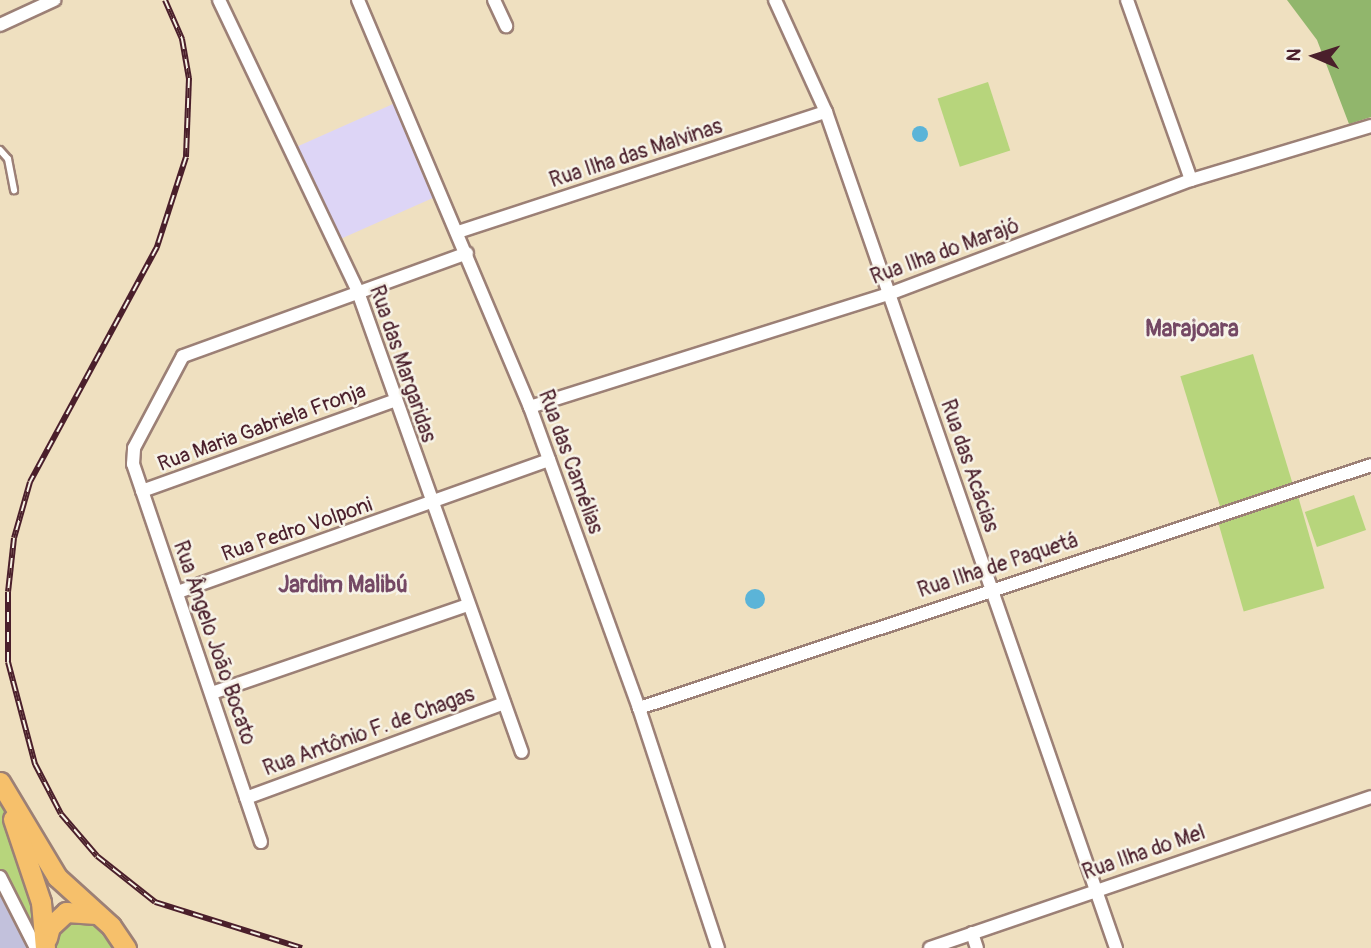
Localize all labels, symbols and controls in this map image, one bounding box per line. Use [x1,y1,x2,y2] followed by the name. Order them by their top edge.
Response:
[1280,21,1350,91] north arrow
[1282,48,1306,62] text: N
[546,114,726,194] street label: Rua Ilha das Malvinas
[867,213,1023,291] street label: Rua Ilha do Marajó
[363,282,441,446] street label: Rua das Margaridas
[1145,315,1239,343] district label: Marajoara
[154,379,370,477] street label: Rua Maria Gabriela Fronja
[532,387,608,537] street label: Rua das Camélias
[935,396,1003,536] street label: Rua das Acácias
[218,492,376,568] street label: Rua Pedro Volponi
[915,528,1081,604] street label: Rua Ilha de Paquetá
[167,538,261,748] street label: Rua Ângelo João Bocato
[278,571,408,599] district label: Jardim Malibú
[260,682,478,782] street label: Rua Antônio F. de Chagas
[1079,820,1209,886] street label: Rua Ilha do Mel

